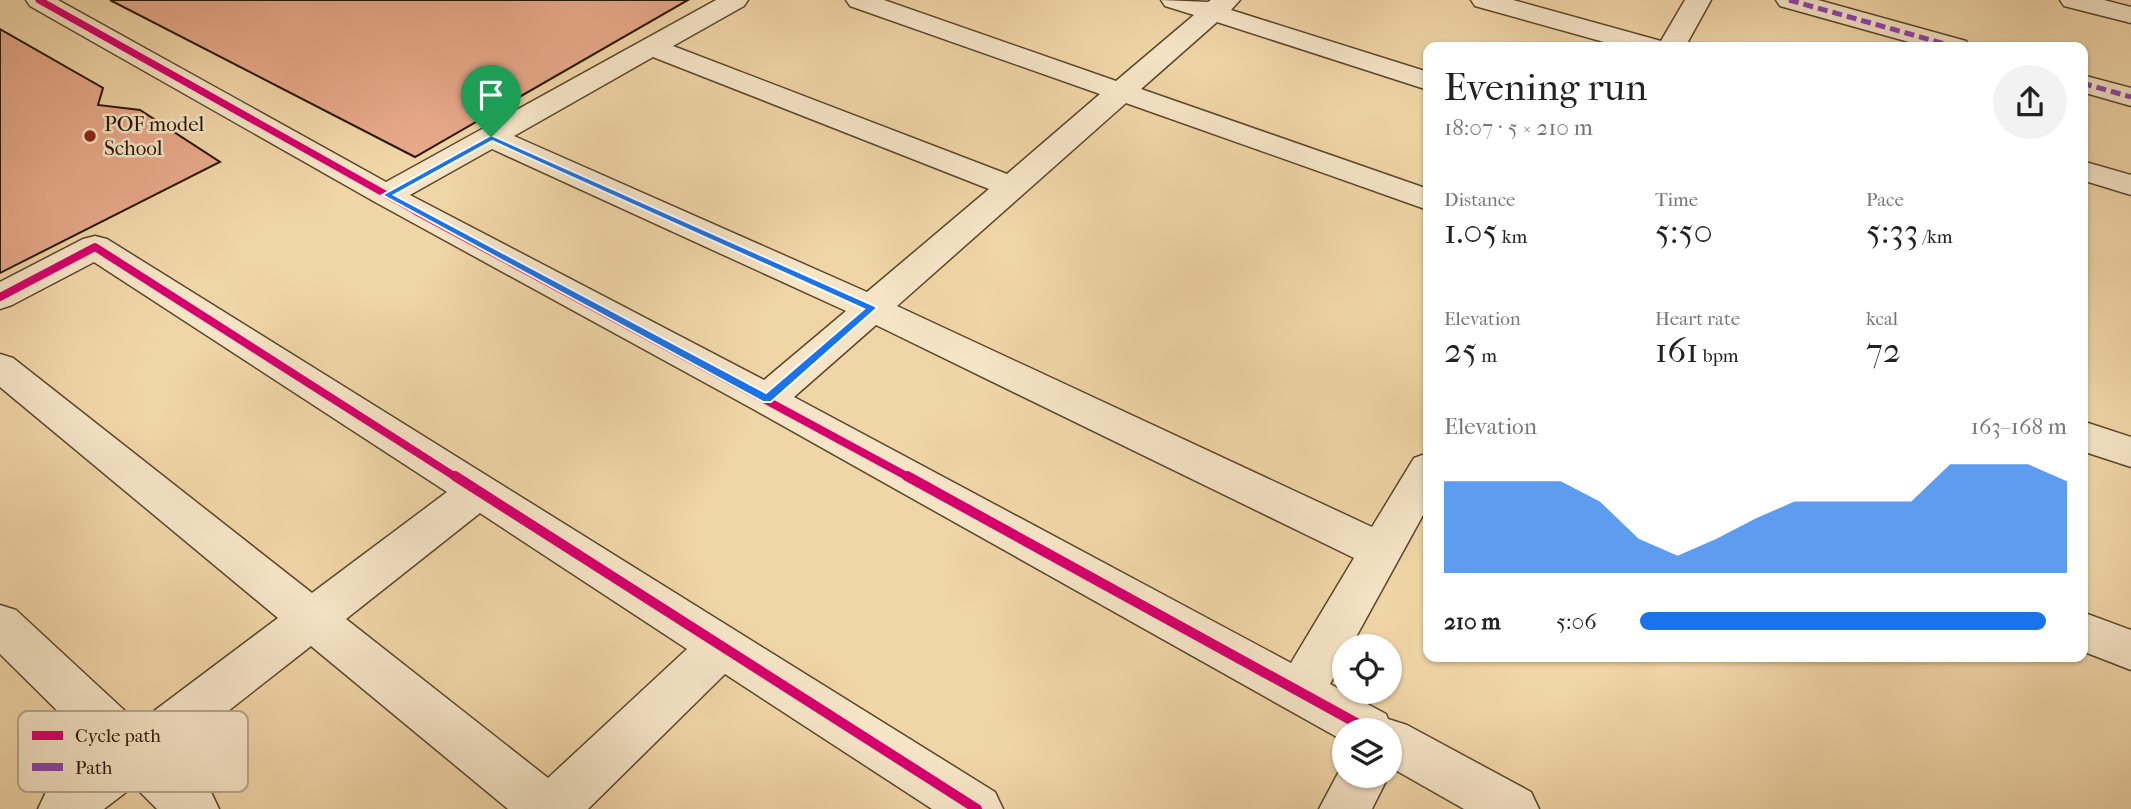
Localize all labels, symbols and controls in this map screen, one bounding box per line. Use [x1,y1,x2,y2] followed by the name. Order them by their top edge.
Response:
[461,65,521,137] pin
[1444,65,1647,110] text: Evening run
[1993,65,2067,139] button: share
[472,76,510,114] icon: arrive
[104,112,205,160] place label: POF model School
[1444,114,1593,141] text: 18:07 · 5 × 210 m
[82,128,98,144] marker: POF model School
[1444,189,1515,211] text: Distance
[1655,189,1698,211] text: Time
[1866,189,1904,211] text: Pace
[1444,211,1498,252] text: 1.05
[1655,211,1713,252] text: 5:50
[1866,211,1918,252] text: 5:33
[1498,226,1527,248] text: km
[1918,226,1953,248] text: /km
[1444,308,1521,330] text: Elevation
[1655,308,1740,330] text: Heart rate
[1866,308,1898,330] text: kcal
[1444,330,1477,371] text: 25
[1655,330,1699,371] text: 161
[1866,330,1901,371] text: 72
[1477,345,1497,367] text: m
[1699,345,1739,367] text: bpm
[1444,413,1537,440] text: Elevation
[1971,413,2067,440] text: 163–168 m
[1444,608,1501,635] text: 210 m
[1556,608,1597,635] text: 5:06
[1332,634,1402,788] map controls
[1332,634,1402,704] button: locate
[18,711,248,792] legend
[1332,718,1402,788] button: layers
[75,725,161,747] text: Cycle path
[75,757,113,779] text: Path

